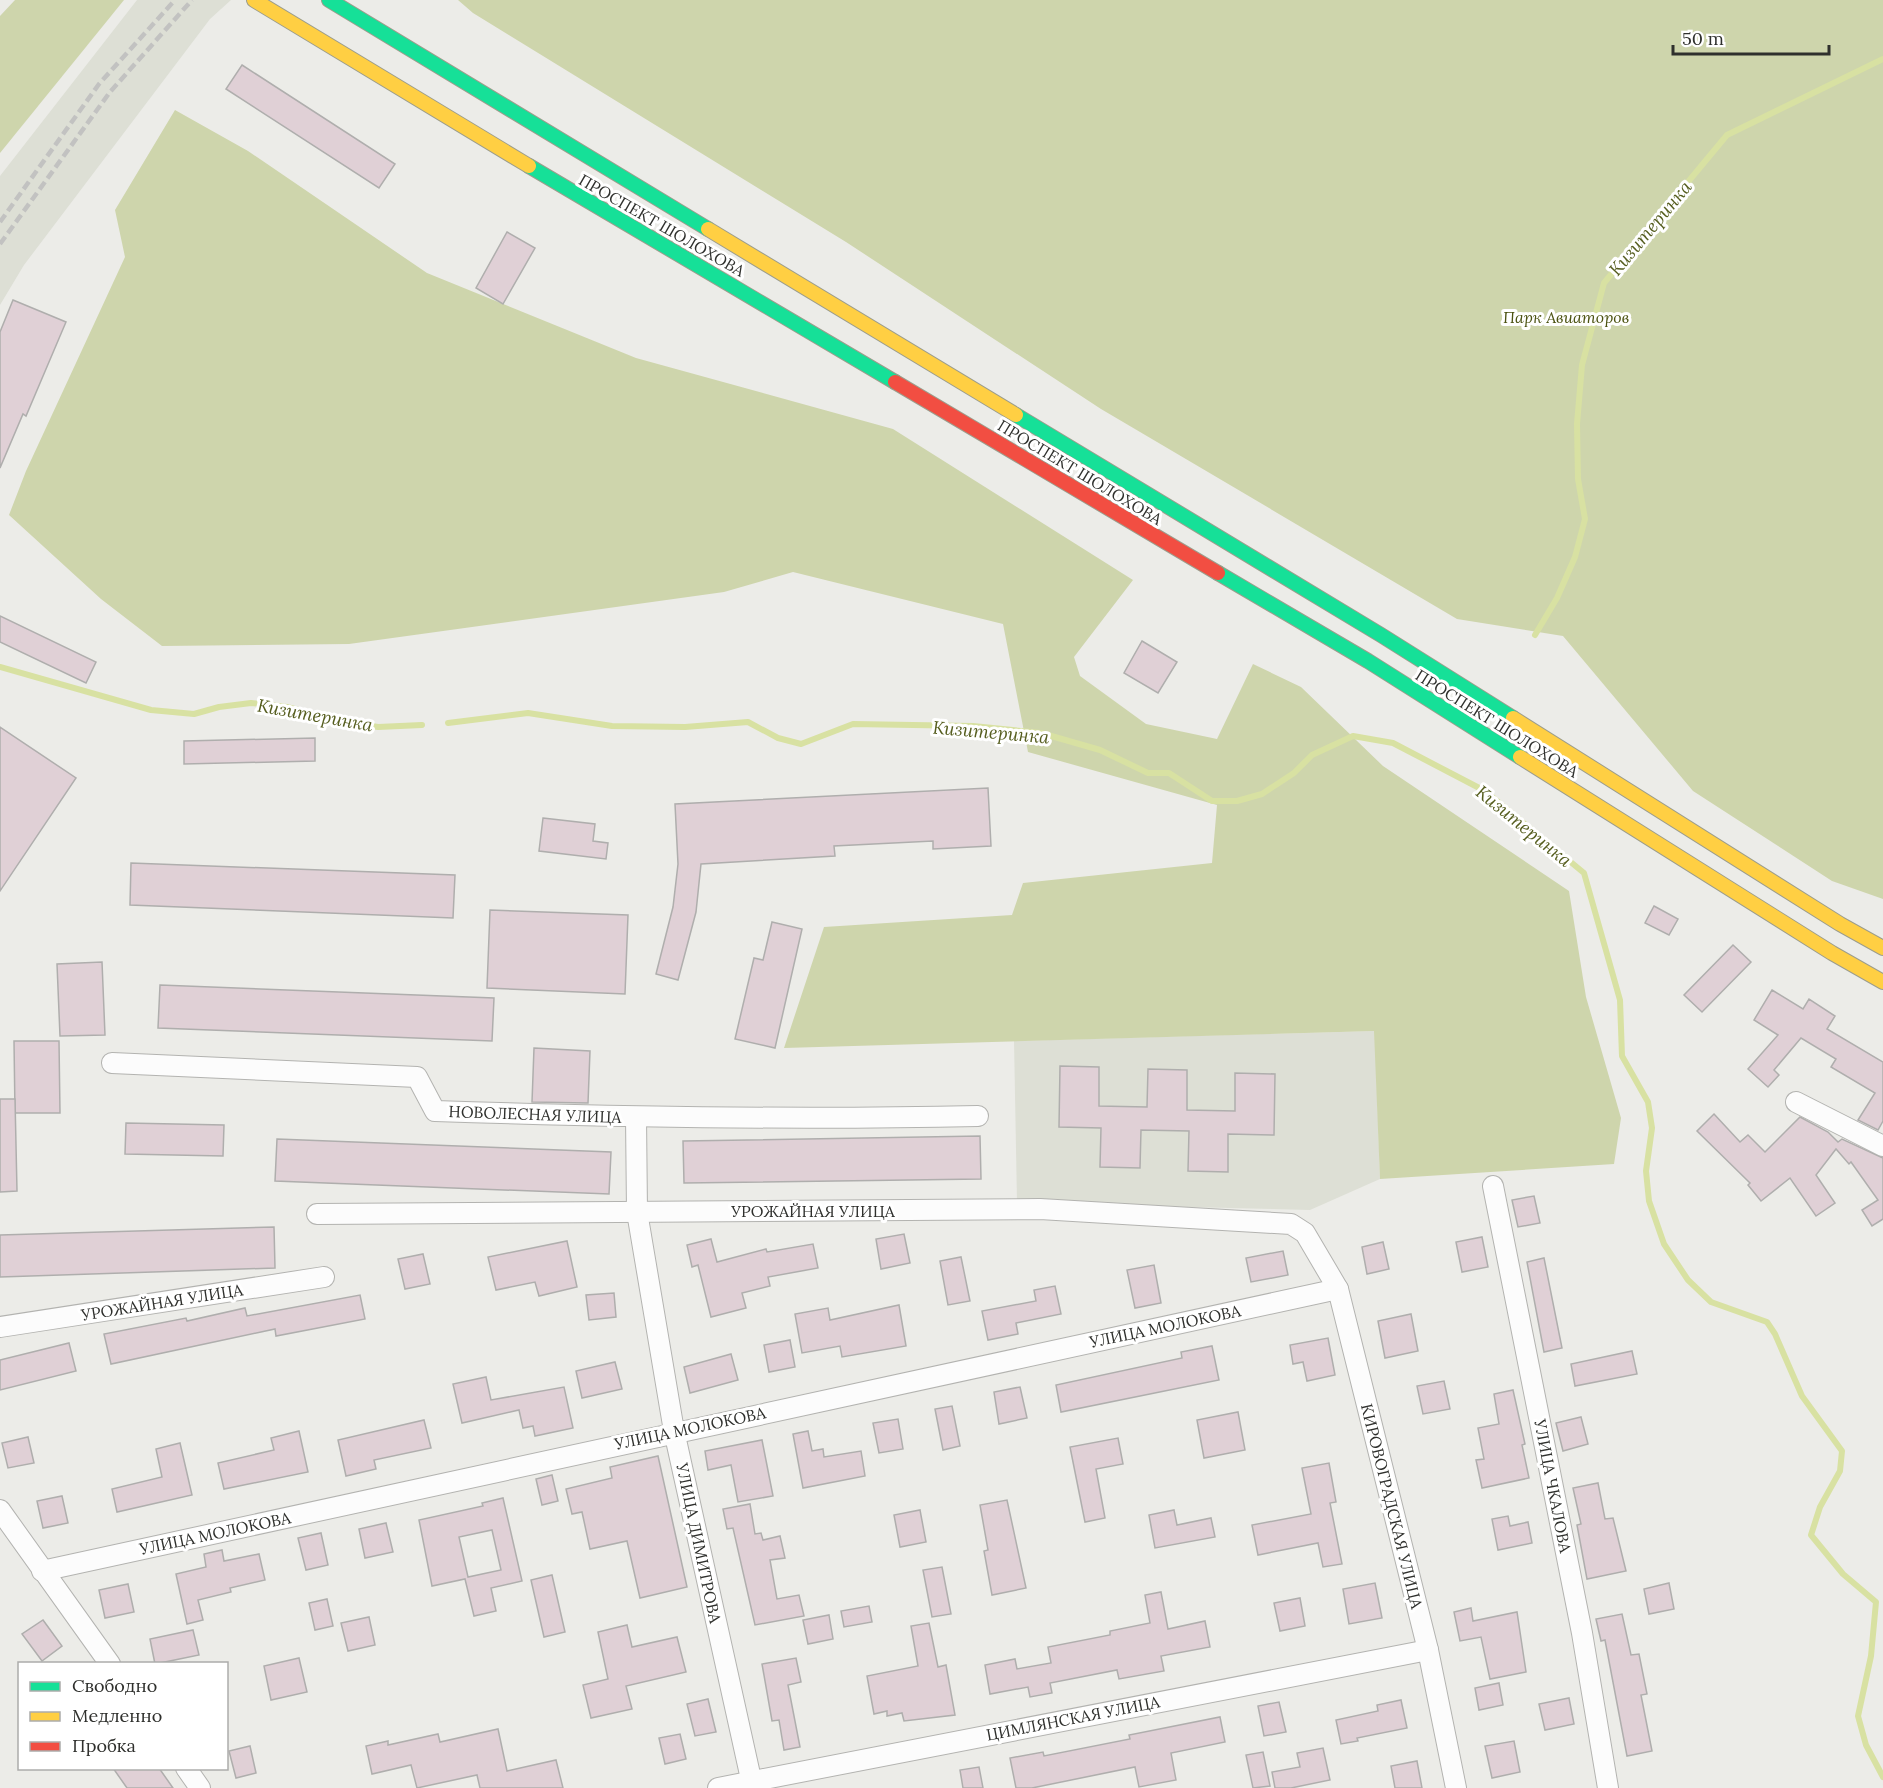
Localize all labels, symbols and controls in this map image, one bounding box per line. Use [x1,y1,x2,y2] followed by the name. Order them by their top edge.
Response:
[1673,18,1829,56] scale bar
[1682,27,1724,50] text: 50 m
[575,169,749,281] street label: ПРОСПЕКТ ШОЛОХОВА
[1604,176,1696,280] water label: Кизитеринка
[1503,307,1629,327] park label: Парк Авиаторов
[994,415,1167,530] street label: ПРОСПЕКТ ШОЛОХОВА
[1412,665,1583,782] street label: ПРОСПЕКТ ШОЛОХОВА
[256,694,375,736] water label: Кизитеринка
[932,715,1050,749] water label: Кизитеринка
[1471,780,1577,872] water label: Кизитеринка
[448,1101,623,1127] street label: НОВОЛЕСНАЯ УЛИЦА
[730,1201,896,1221] street label: УРОЖАЙНАЯ УЛИЦА
[79,1279,245,1325] street label: УРОЖАЙНАЯ УЛИЦА
[1087,1300,1243,1352] street label: УЛИЦА МОЛОКОВА
[1357,1401,1427,1612] street label: КИРОВОГРАДСКАЯ УЛИЦА
[612,1402,768,1454] street label: УЛИЦА МОЛОКОВА
[1530,1417,1576,1555] street label: УЛИЦА ЧКАЛОВА
[672,1460,726,1626] street label: УЛИЦА ДИМИТРОВА
[137,1507,293,1559] street label: УЛИЦА МОЛОКОВА
[18,1662,228,1770] legend
[72,1674,157,1697] text: Свободно
[985,1691,1162,1745] street label: ЦИМЛЯНСКАЯ УЛИЦА
[72,1704,162,1727] text: Медленно
[72,1734,136,1757] text: Пробка

